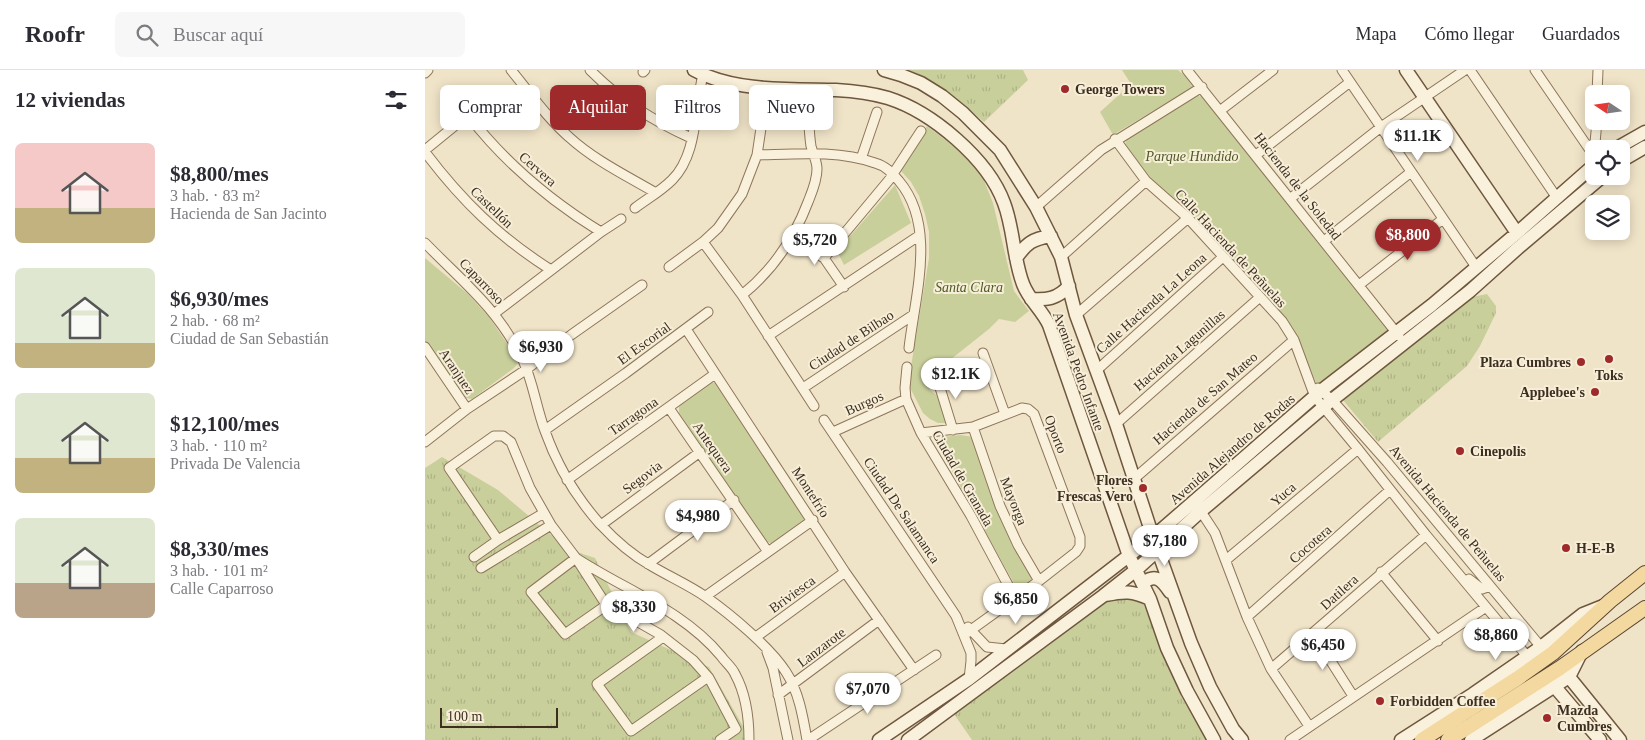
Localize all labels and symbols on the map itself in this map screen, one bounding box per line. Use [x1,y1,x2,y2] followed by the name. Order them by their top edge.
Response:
[1075,82,1165,97] place label: George Towers
[1059,83,1071,95] marker: George Towers
[1585,85,1630,130] north arrow
[1377,119,1459,162] pin: $11.1K
[1251,130,1344,243] street label: Hacienda de la Soledad
[516,149,560,190] street label: Cervera
[1144,149,1239,164] park label: Parque Hundido
[467,184,516,231] street label: Castellón
[1172,186,1289,310] street label: Calle Hacienda de Peñuelas
[1367,218,1449,261] pin: $8,800
[774,224,856,266] pin: $5,720
[1093,250,1210,357] street label: Calle Hacienda La Leona
[456,255,507,307] street label: Caparroso
[935,280,1003,295] park label: Santa Clara
[806,307,896,373] street label: Ciudad de Bilbao
[1131,307,1228,394] street label: Hacienda Lagunillas
[1050,310,1107,433] street label: Avenida Pedro Infante
[615,319,674,368] street label: El Escorial
[500,330,582,373] pin: $6,930
[436,346,477,397] street label: Aranjuez
[1150,349,1261,448] street label: Hacienda de San Mateo
[1603,353,1615,365] marker: Toks
[1480,355,1572,370] place label: Plaza Cumbres
[1575,356,1587,368] marker: Plaza Cumbres
[915,358,997,400] pin: $12.1K
[1595,368,1624,383] place label: Toks
[1520,385,1586,400] place label: Applebee's
[1589,386,1601,398] marker: Applebee's
[843,388,886,418] street label: Burgos
[1167,391,1298,508] street label: Avenida Alejandro de Rodas
[606,394,661,439] street label: Tarragona
[1041,413,1070,455] street label: Oporto
[690,419,736,476] street label: Antequera
[929,428,996,529] street label: Ciudad de Granada
[1386,442,1509,584] street label: Avenida Hacienda de Peñuelas
[1470,444,1527,459] place label: Cinepolis
[1454,445,1466,457] marker: Cinepolis
[861,455,943,567] street label: Ciudad De Salamanca
[620,457,665,497] street label: Segovia
[789,464,832,520] street label: Montefrío
[1057,473,1134,504] place label: Flores Frescas Vero
[997,475,1030,528] street label: Mayorga
[1268,479,1299,509] street label: Yuca
[1137,482,1149,494] marker: Flores Frescas Vero
[657,500,739,542] pin: $4,980
[1286,522,1335,567] street label: Cocotera
[1124,524,1206,567] pin: $7,180
[1576,541,1615,556] place label: H-E-B
[1560,542,1572,554] marker: H-E-B
[1318,571,1362,613] street label: Datilera
[766,572,819,616] street label: Briviesca
[975,582,1057,625] pin: $6,850
[593,590,675,633] pin: $8,330
[1455,618,1537,661] pin: $8,860
[794,625,848,670] street label: Lanzarote
[1282,628,1364,671] pin: $6,450
[827,672,909,715] pin: $7,070
[1390,694,1495,709] place label: Forbidden Coffee
[1374,695,1386,707] marker: Forbidden Coffee
[1557,703,1613,734] place label: Mazda Cumbres
[440,705,557,728] scale bar
[1541,712,1553,724] marker: Mazda Cumbres

